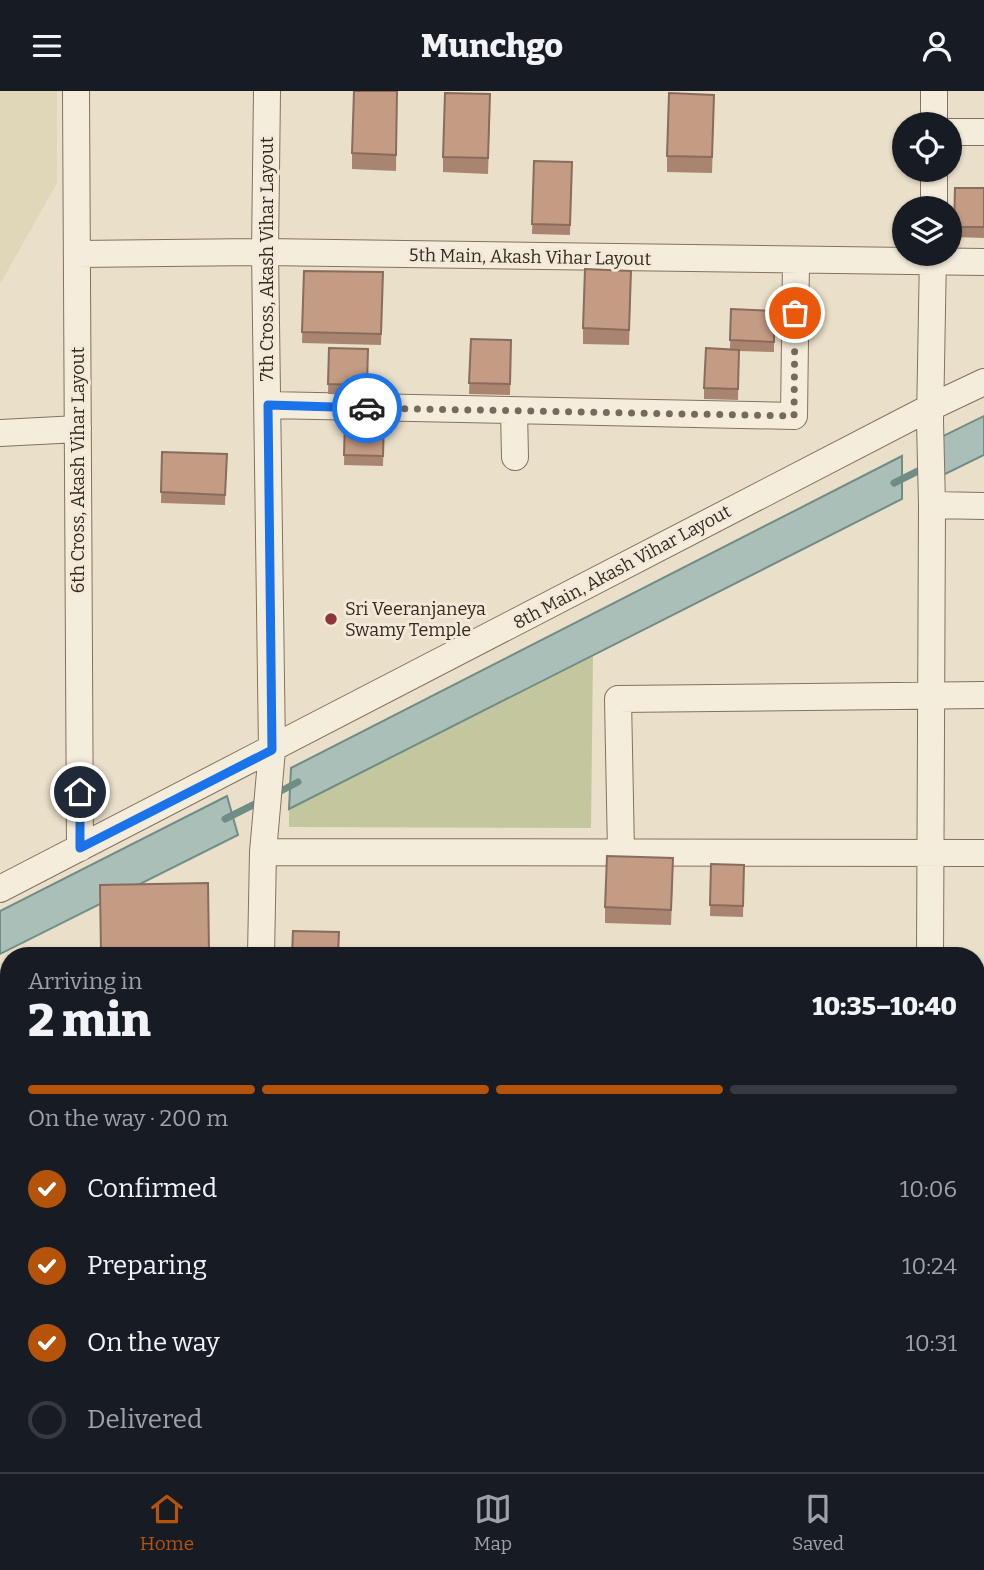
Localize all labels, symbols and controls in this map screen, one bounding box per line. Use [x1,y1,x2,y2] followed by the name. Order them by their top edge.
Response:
[28,27,66,65] icon: menu
[421,27,563,65] text: Munchgo
[918,27,956,65] icon: person
[892,112,962,266] map controls
[892,112,962,182] button: locate
[256,136,278,381] street label: 7th Cross, Akash Vihar Layout
[892,196,962,266] button: layers
[409,244,652,270] street label: 5th Main, Akash Vihar Layout
[765,283,825,343] pin
[776,294,814,332] icon: bag
[67,346,89,593] street label: 6th Cross, Akash Vihar Layout
[332,373,402,443] courier
[348,389,386,427] icon: car
[509,500,735,634] street label: 8th Main, Akash Vihar Layout
[345,598,486,641] place label: Sri Veeranjaneya Swamy Temple
[323,611,339,627] marker: Sri Veeranjaneya Swamy Temple
[50,762,110,822] pin
[61,773,99,811] icon: home
[28,967,142,995] text: Arriving in
[812,991,957,1022] text: 10:35–10:40
[28,993,151,1048] text: 2 min
[28,1104,228,1132] text: On the way · 200 m
[28,1170,66,1208] icon: check
[87,1173,217,1204] text: Confirmed
[900,1175,957,1203] text: 10:06
[28,1247,66,1285] icon: check
[87,1250,207,1281] text: Preparing
[902,1252,957,1280] text: 10:24
[28,1324,66,1362] icon: check
[87,1327,220,1358] text: On the way
[906,1329,957,1357] text: 10:31
[87,1404,202,1435] text: Delivered
[140,1490,194,1555] tab: Home
[474,1490,512,1555] tab: Map
[792,1490,844,1555] tab: Saved

